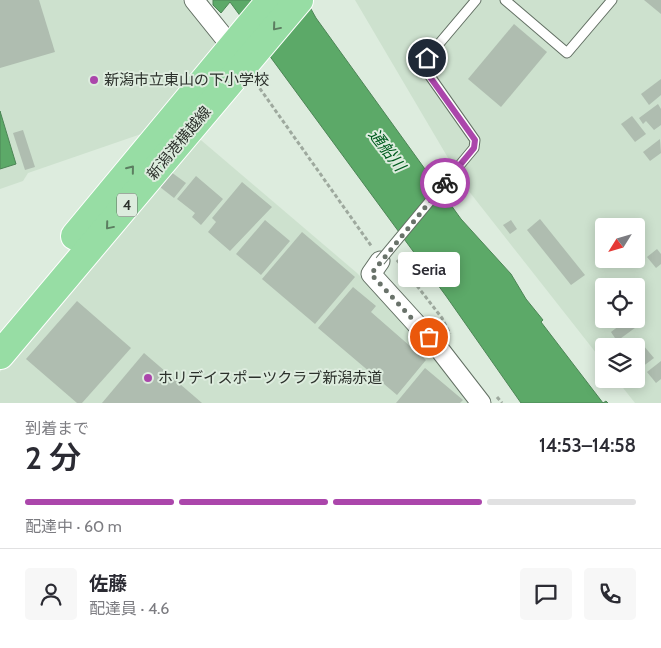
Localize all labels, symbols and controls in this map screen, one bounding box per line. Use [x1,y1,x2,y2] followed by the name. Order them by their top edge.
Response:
[273,22,282,31] one-way arrow
[406,37,448,79] pin
[413,44,441,72] icon: home
[104,71,269,89] place label: 新潟市立東山の下小学校
[88,74,100,86] marker: 新潟市立東山の下小学校
[143,103,215,183] street label: 新潟港横越線
[365,125,410,176] water label: 通船川
[420,158,470,208] courier
[125,166,133,175] one-way arrow
[431,169,459,197] icon: bike
[117,194,137,216] road number: 4
[595,218,645,268] north arrow
[595,218,645,388] map controls
[105,220,114,229] one-way arrow
[398,252,460,287] callout: Seria
[412,260,446,279] text: Seria
[595,278,645,328] button: locate
[408,316,450,358] pin
[415,323,443,351] icon: bag
[595,338,645,388] button: layers
[158,369,382,387] place label: ホリデイスポーツクラブ新潟赤道
[142,372,154,384] marker: ホリデイスポーツクラブ新潟赤道
[25,419,89,438] text: 到着まで
[539,434,636,457] text: 14:53–14:58
[25,438,81,477] text: 2 分
[25,517,122,536] text: 配達中 · 60 m
[25,568,77,620] button: person
[520,568,572,620] button: chat
[584,568,636,620] button: phone
[89,572,127,595] text: 佐藤
[89,599,169,618] text: 配達員 · 4.6

